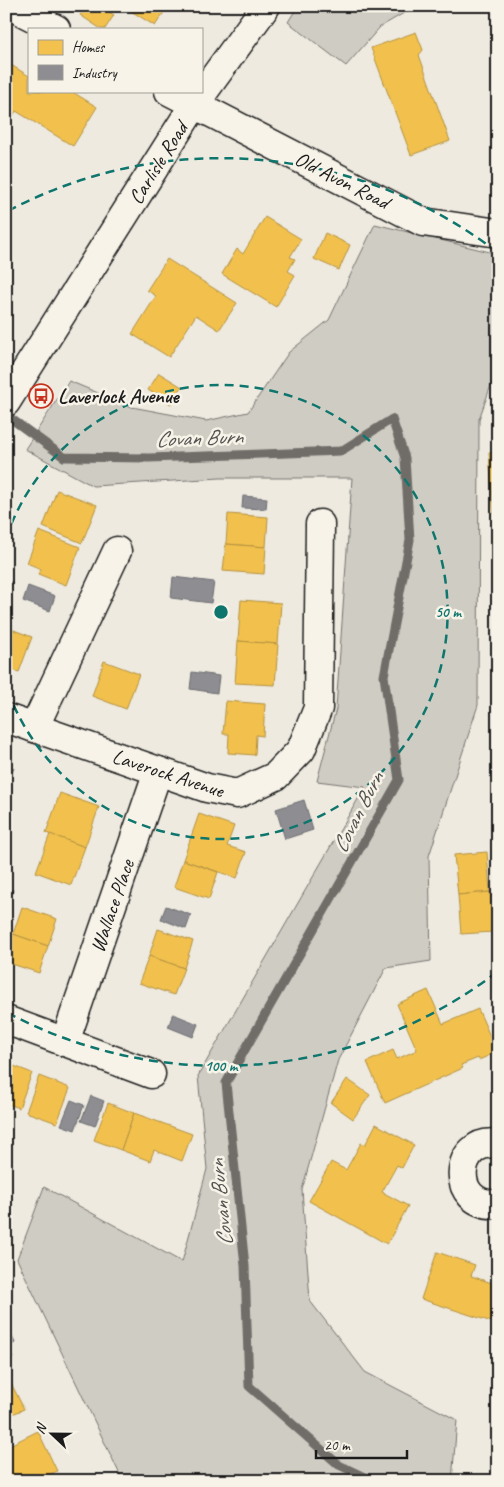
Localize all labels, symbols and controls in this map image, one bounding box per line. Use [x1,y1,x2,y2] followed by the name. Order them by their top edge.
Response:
[28,28,202,92] legend
[72,38,106,57] text: Homes
[72,64,119,83] text: Industry
[123,114,195,209] street label: Carlisle Road
[290,145,397,217] street label: Old Avon Road
[28,383,54,409] bus stop icon: Laverlock Avenue
[58,383,180,409] place label: Laverlock Avenue
[155,422,245,454] water label: Covan Burn
[212,603,230,621] centre of rings
[435,603,462,622] text: 50 m
[109,743,228,804] street label: Laverock Avenue
[326,766,391,857] water label: Covan Burn
[84,855,140,956] street label: Wallace Place
[205,1057,239,1076] text: 100 m
[202,1156,239,1248] water label: Covan Burn
[28,1410,78,1460] north arrow
[31,1420,51,1437] text: N
[316,1427,408,1459] scale bar
[324,1436,351,1455] text: 20 m

